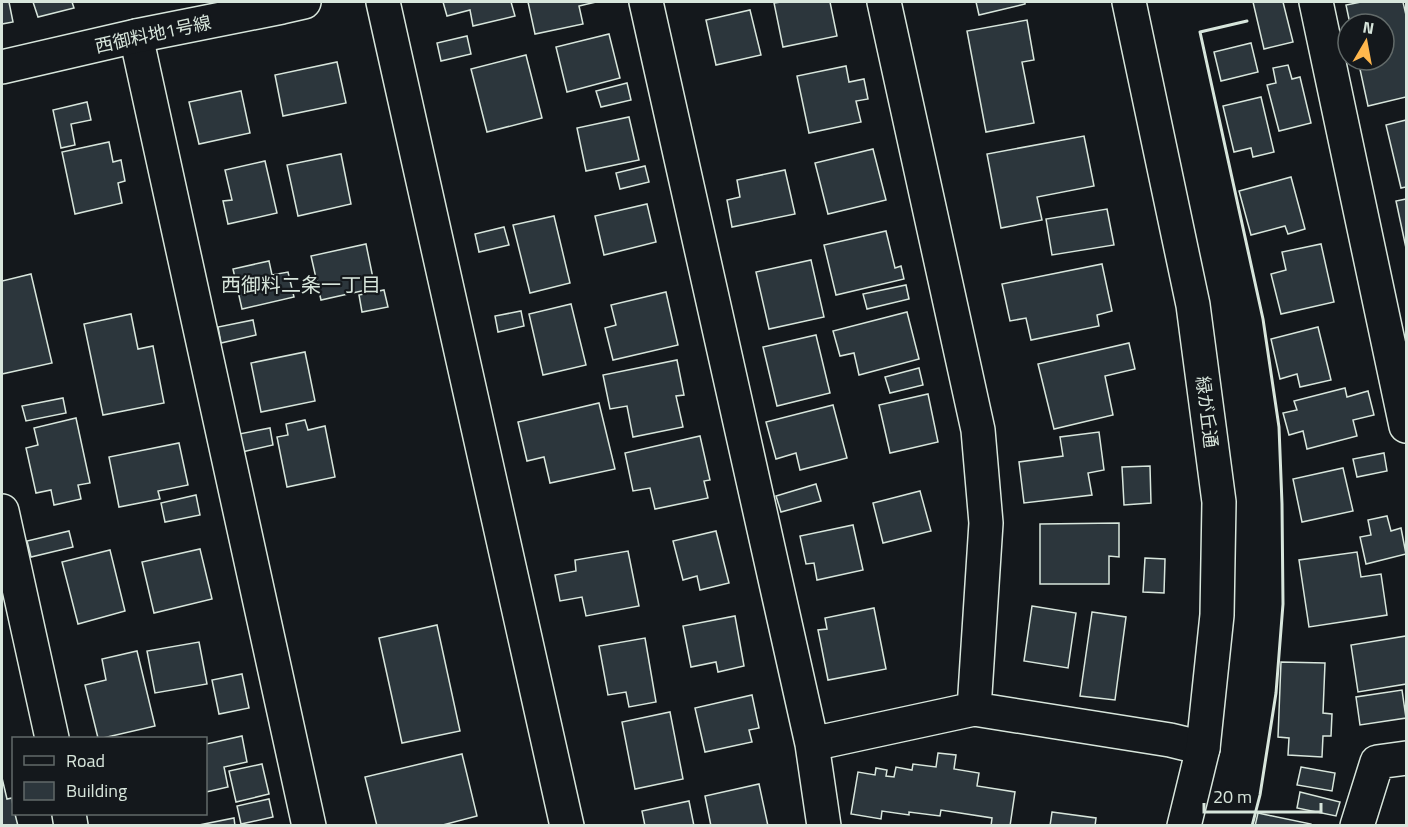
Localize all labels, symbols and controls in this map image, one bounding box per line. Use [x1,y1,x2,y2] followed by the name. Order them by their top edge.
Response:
[92,9,214,59] street label: 西御料地1号線
[1336,12,1396,72] north arrow
[1361,14,1376,40] text: N
[221,269,381,300] district label: 西御料二条一丁目
[1189,375,1225,449] street label: 緑が丘通
[12,737,207,815] legend
[66,747,105,774] text: Road
[1204,776,1321,814] scale bar
[66,777,127,804] text: Building
[1213,783,1252,810] text: 20 m

